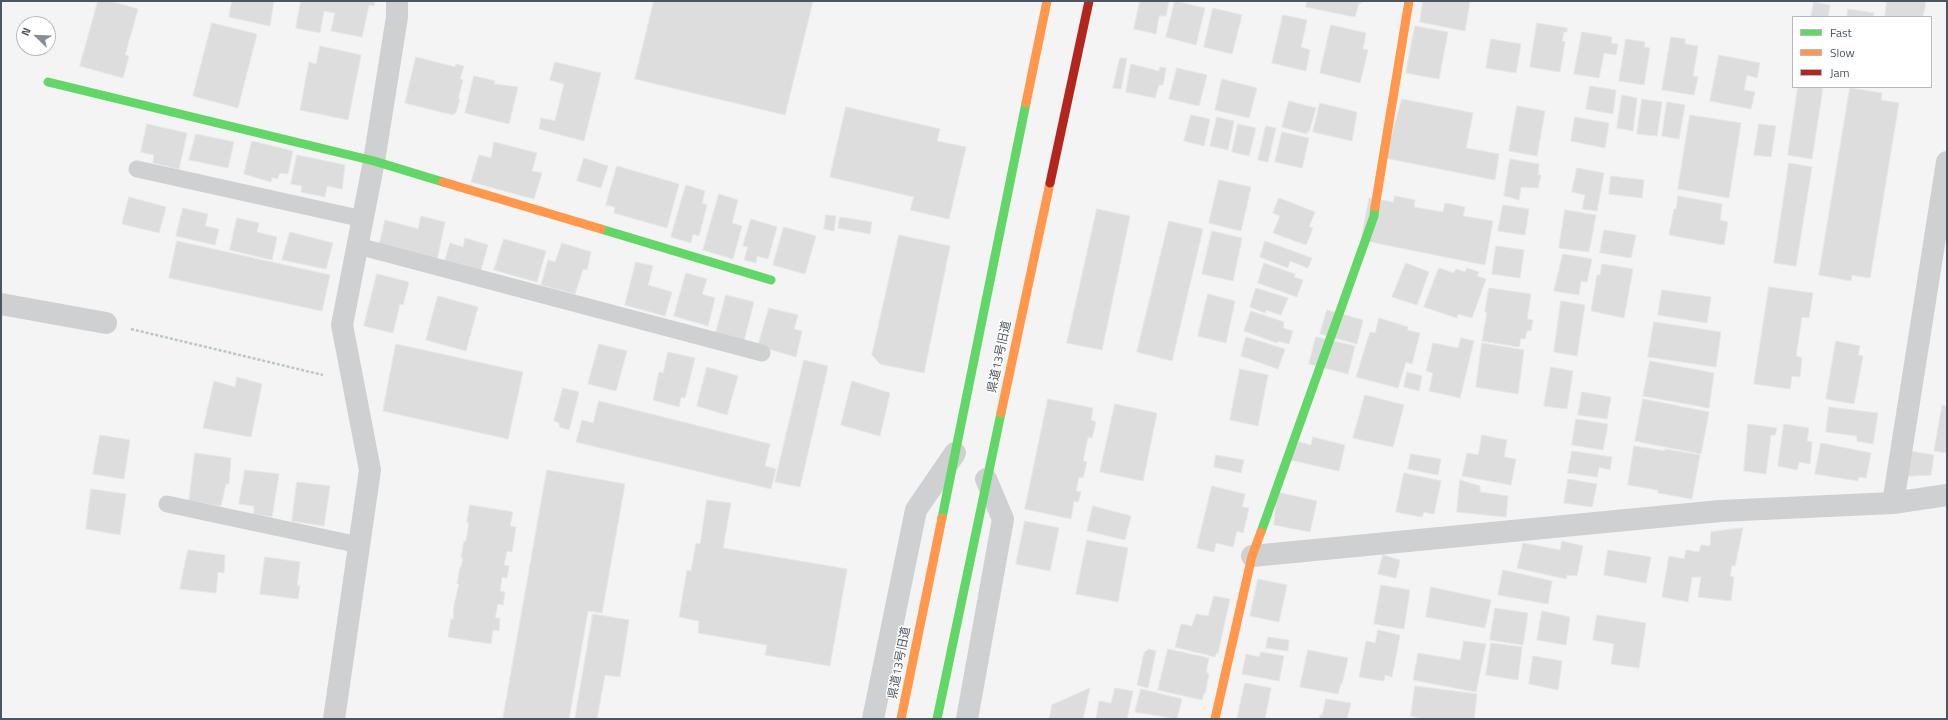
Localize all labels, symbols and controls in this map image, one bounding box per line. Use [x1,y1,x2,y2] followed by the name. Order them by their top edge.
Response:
[16,16,56,56] north arrow
[1792,16,1932,88] legend
[1830,23,1852,42] text: Fast
[17,25,35,38] text: N
[1830,43,1855,62] text: Slow
[1830,63,1850,82] text: Jam
[985,320,1015,394] street label: 県道13号旧道
[886,626,914,700] street label: 県道13号旧道

